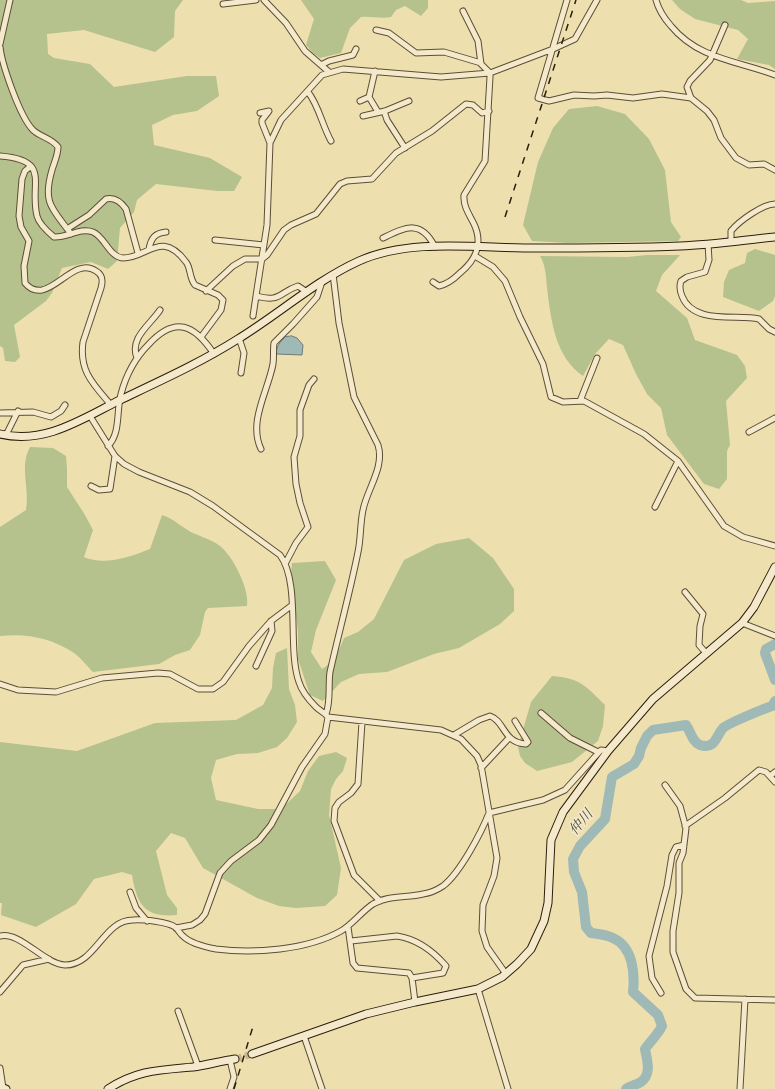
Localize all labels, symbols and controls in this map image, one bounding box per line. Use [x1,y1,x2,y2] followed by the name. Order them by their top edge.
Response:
[567,807,597,839] water label: 仲川

